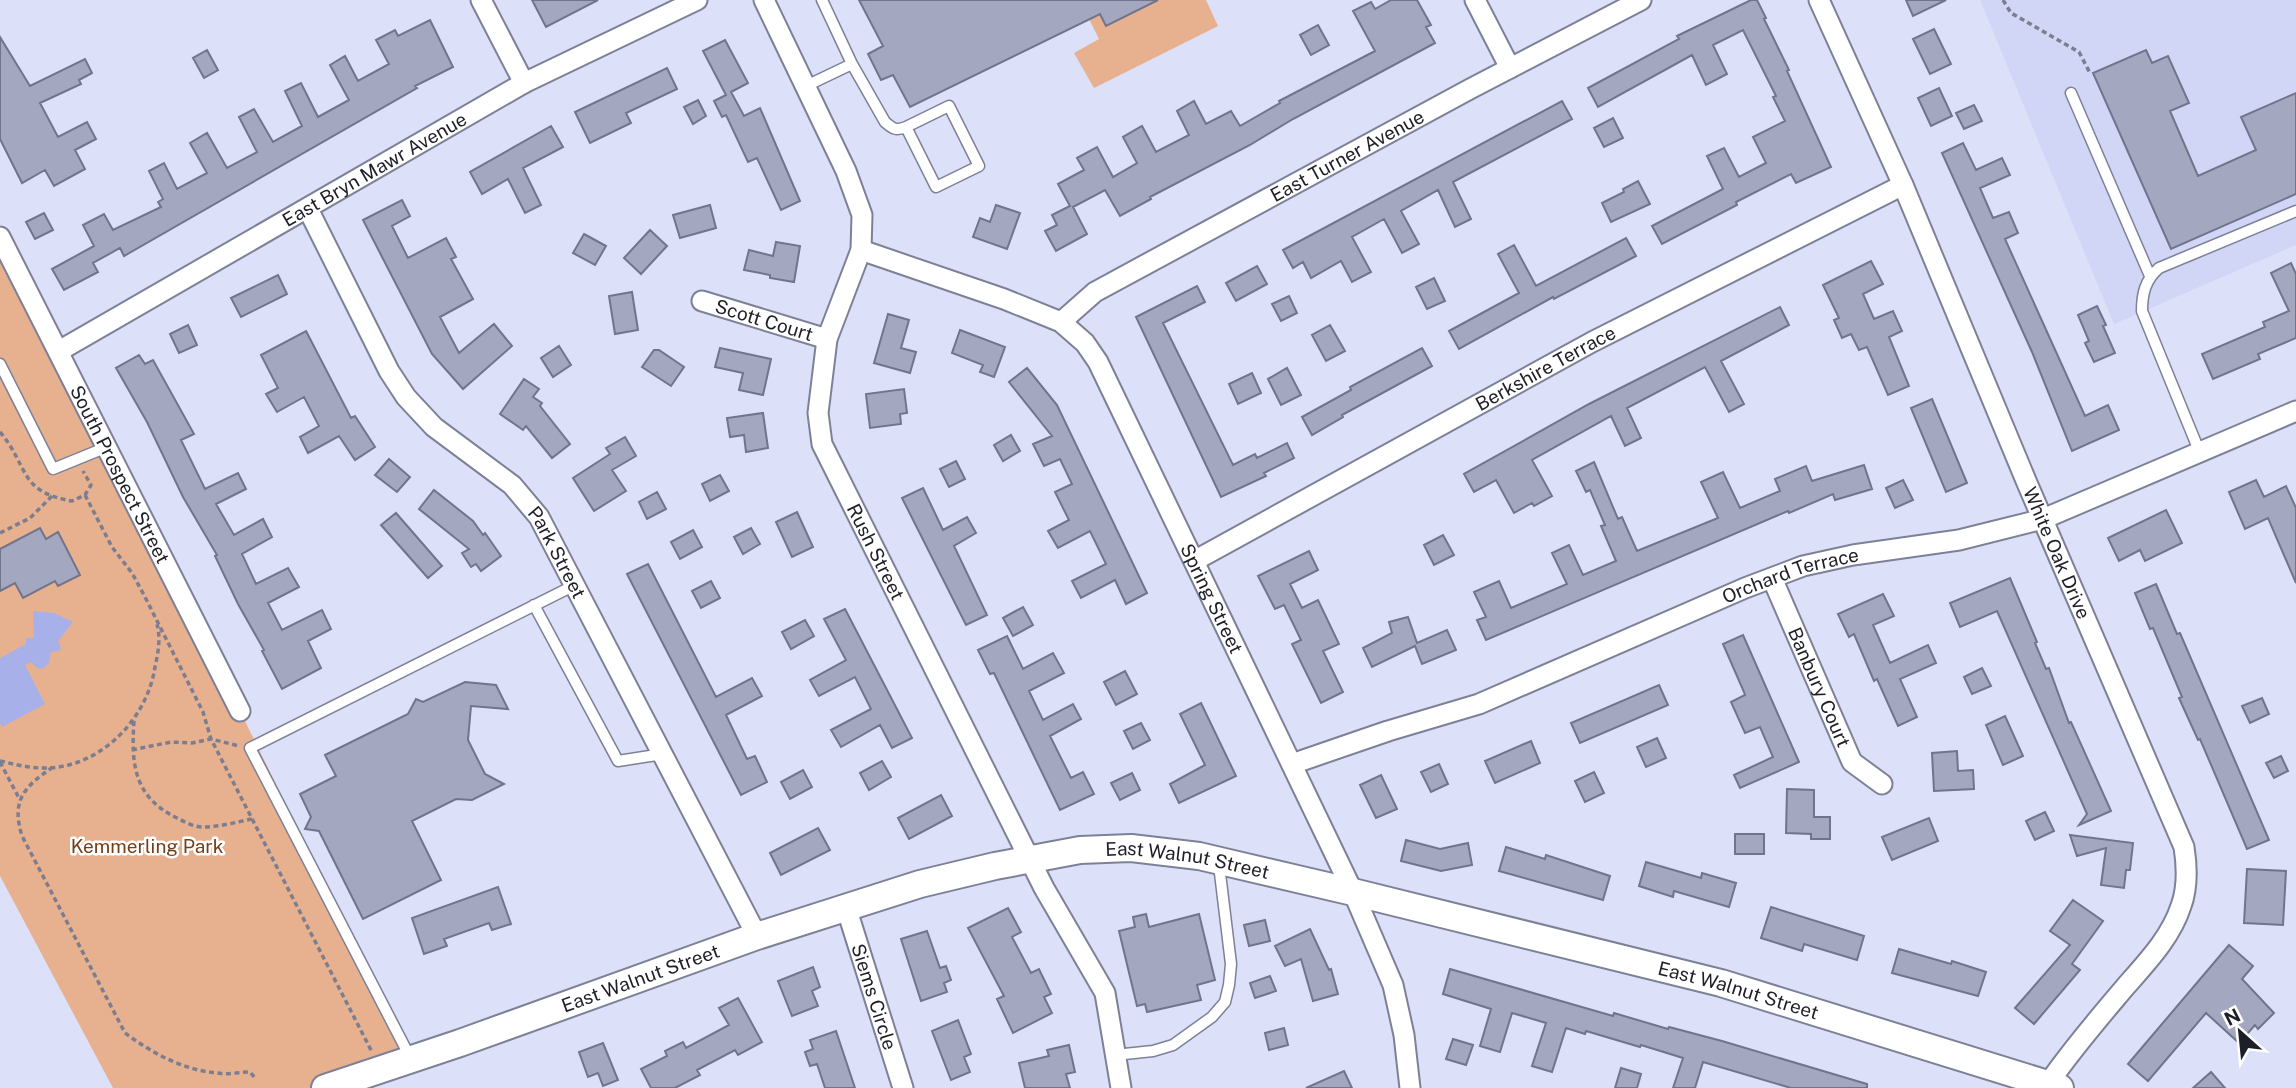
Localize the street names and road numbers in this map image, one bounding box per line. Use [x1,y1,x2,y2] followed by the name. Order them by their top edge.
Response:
[1266,105,1428,206] street label: East Turner Avenue
[278,108,470,231] street label: East Bryn Mawr Avenue
[713,295,816,345] street label: Scott Court
[1472,321,1619,415] street label: Berkshire Terrace
[66,382,174,567] street label: South Prospect Street
[2019,484,2095,622] street label: White Oak Drive
[843,500,909,603] street label: Rush Street
[524,502,590,602] street label: Park Street
[1176,540,1248,657] street label: Spring Street
[1719,543,1860,608] street label: Orchard Terrace
[1784,624,1855,750] street label: Banbury Court
[1105,837,1271,883] street label: East Walnut Street
[558,940,722,1017] street label: East Walnut Street
[847,941,901,1053] street label: Siems Circle
[1656,957,1821,1024] street label: East Walnut Street

